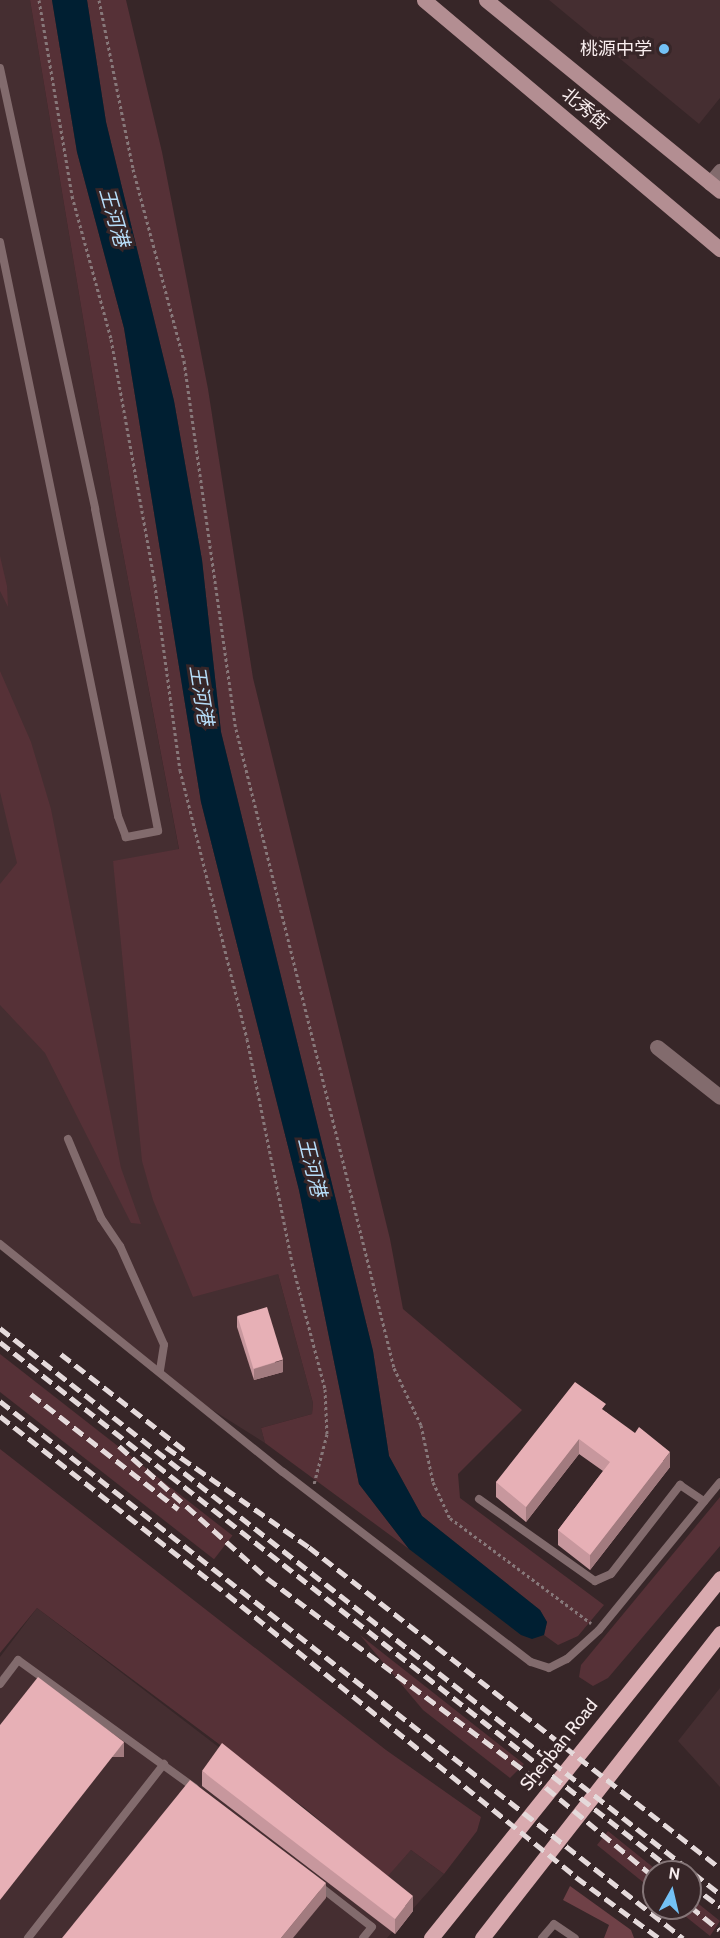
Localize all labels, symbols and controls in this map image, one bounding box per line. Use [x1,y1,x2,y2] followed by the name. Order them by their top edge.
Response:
[580,38,652,60] place label: 桃源中学
[657,42,671,56] marker: 桃源中学
[557,83,613,135] street label: 北秀街
[94,185,134,249] water label: 王河港
[184,663,218,727] water label: 王河港
[293,1135,331,1199] water label: 王河港
[516,1695,602,1795] street label: Shenban Road
[642,1860,702,1920] north arrow
[667,1863,681,1884] text: N

